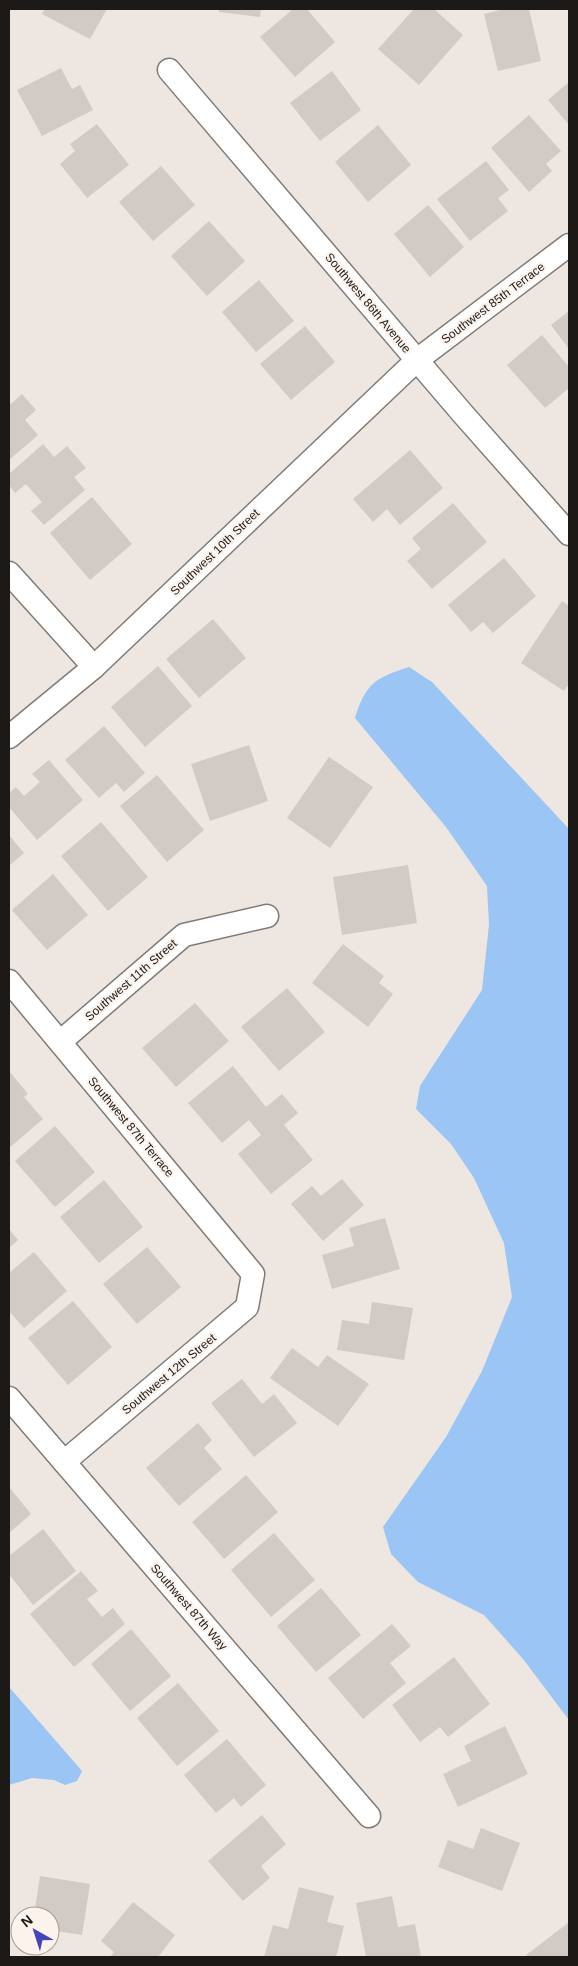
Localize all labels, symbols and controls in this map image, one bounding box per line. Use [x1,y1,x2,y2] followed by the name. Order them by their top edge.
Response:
[322,250,414,356] street label: Southwest 86th Avenue
[439,259,548,346] street label: Southwest 85th Terrace
[168,505,263,598] street label: Southwest 10th Street
[82,936,180,1024] street label: Southwest 11th Street
[85,1074,177,1180] street label: Southwest 87th Terrace
[119,1330,219,1417] street label: Southwest 12th Street
[148,1561,230,1653] street label: Southwest 87th Way
[10,1906,60,1956] north arrow
[18,1911,36,1930] text: N

